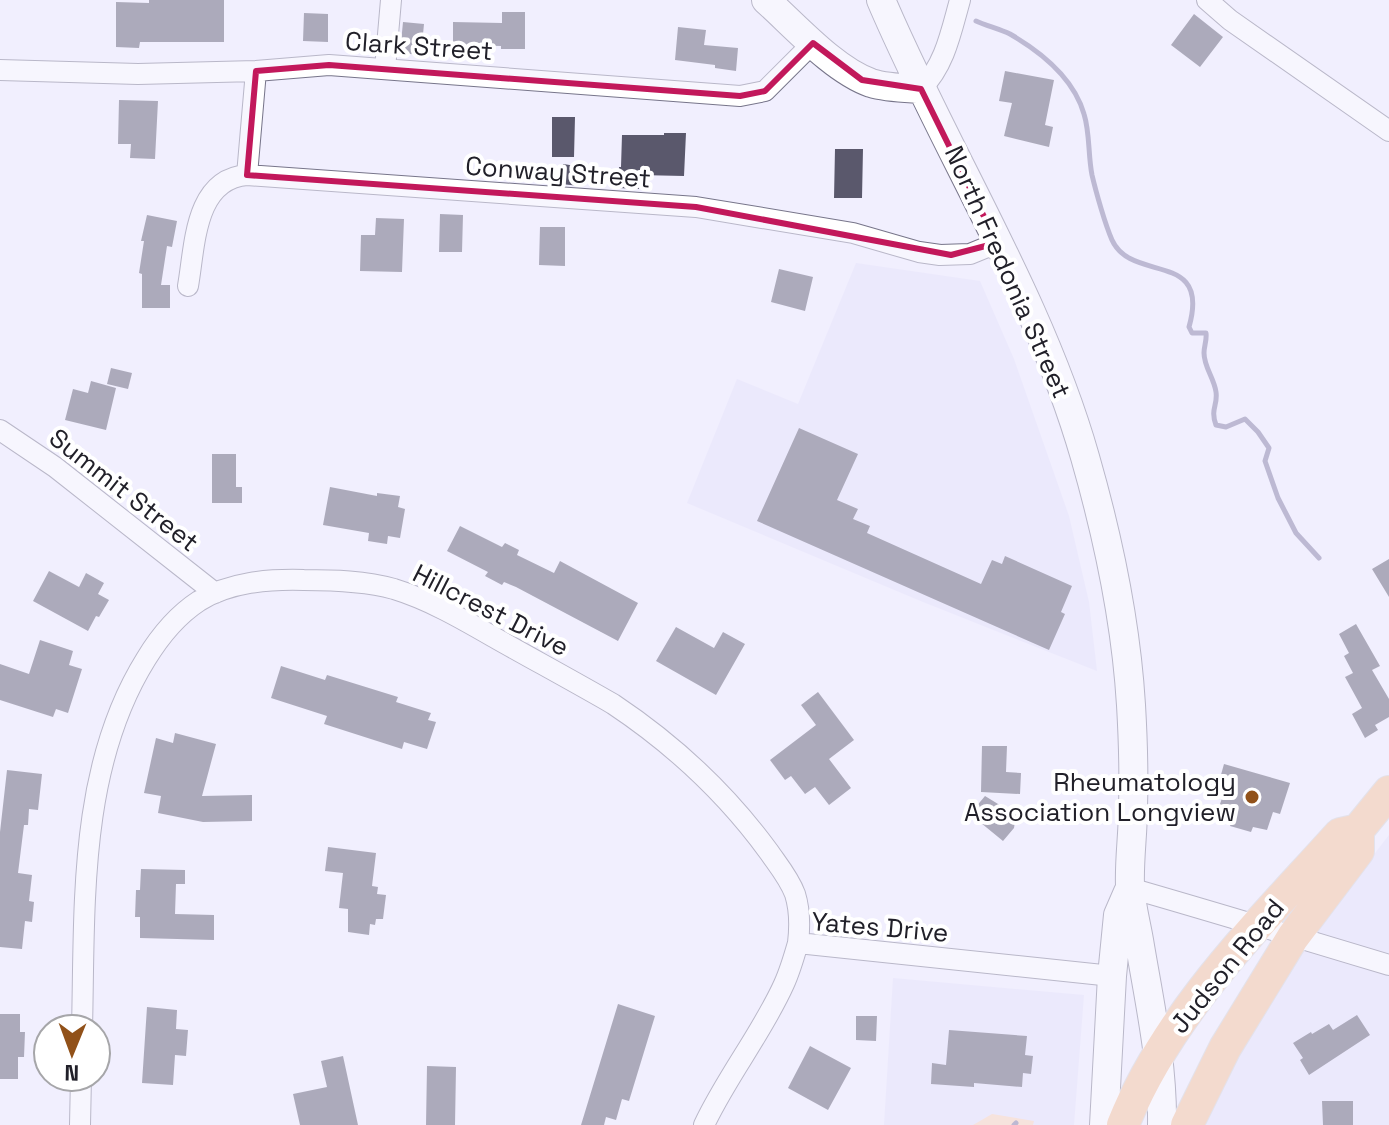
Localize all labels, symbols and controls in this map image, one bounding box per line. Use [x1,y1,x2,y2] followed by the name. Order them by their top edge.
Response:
[344,24,494,68] street label: Clark Street
[937,141,1079,403] street label: North Fredonia Street
[464,149,652,195] street label: Conway Street
[42,421,206,559] street label: Summit Street
[407,556,575,664] street label: Hillcrest Drive
[964,765,1236,829] place label: Rheumatology Association Longview
[1243,788,1261,806] marker: Rheumatology Association Longview
[1162,892,1292,1040] street label: Judson Road
[810,904,950,950] street label: Yates Drive
[32,1013,112,1093] north arrow
[64,1059,79,1087] text: N

